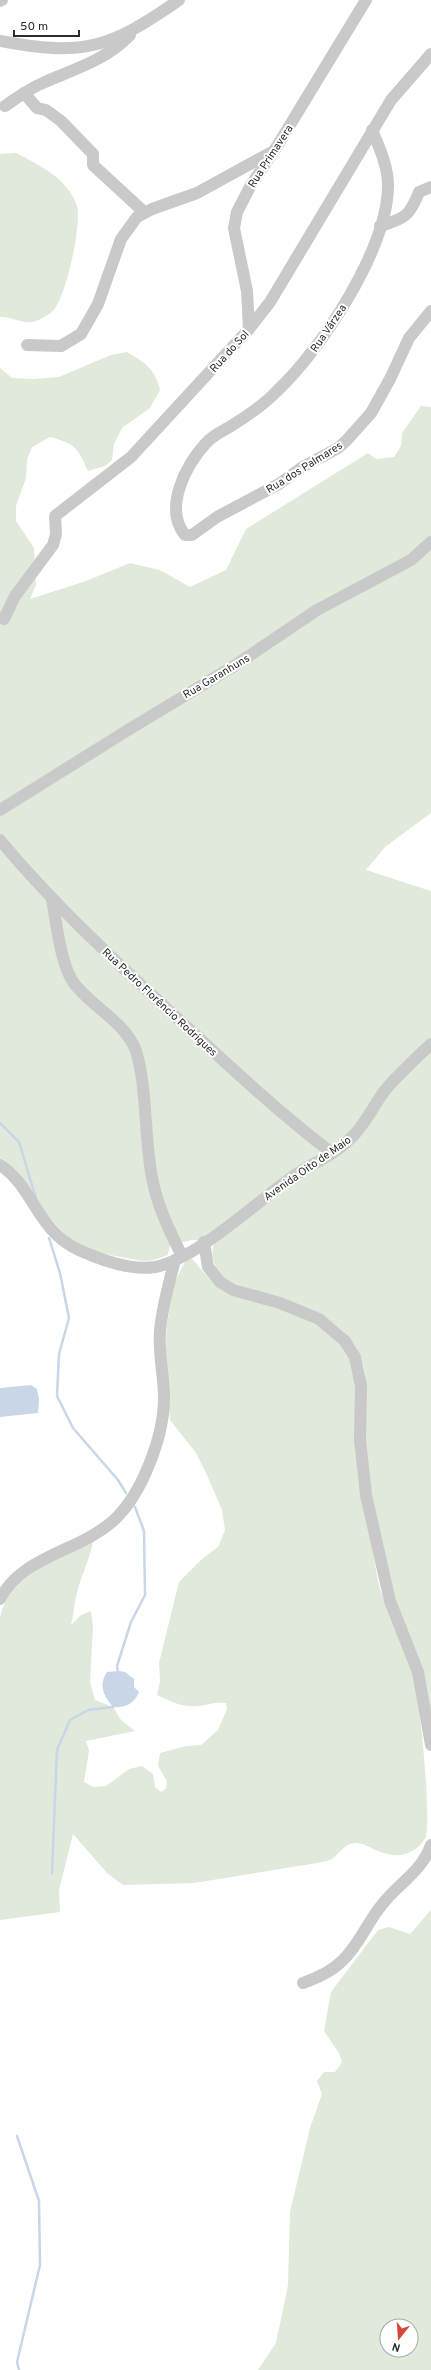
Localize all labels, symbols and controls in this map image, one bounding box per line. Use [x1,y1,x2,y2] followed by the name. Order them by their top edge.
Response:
[14,12,79,38] scale bar
[20,19,48,35] text: 50 m
[245,122,297,191] street label: Rua Primavera
[308,302,350,355] street label: Rua Várzea
[207,328,252,376] street label: Rua do Sol
[264,439,345,497] street label: Rua dos Palmares
[181,651,252,702] street label: Rua Garanhuns
[99,946,220,1060] street label: Rua Pedro Florêncio Rodrigues
[261,1133,354,1204] street label: Avenida Oito de Maio
[379,2318,419,2358] north arrow
[391,2339,402,2354] text: N

